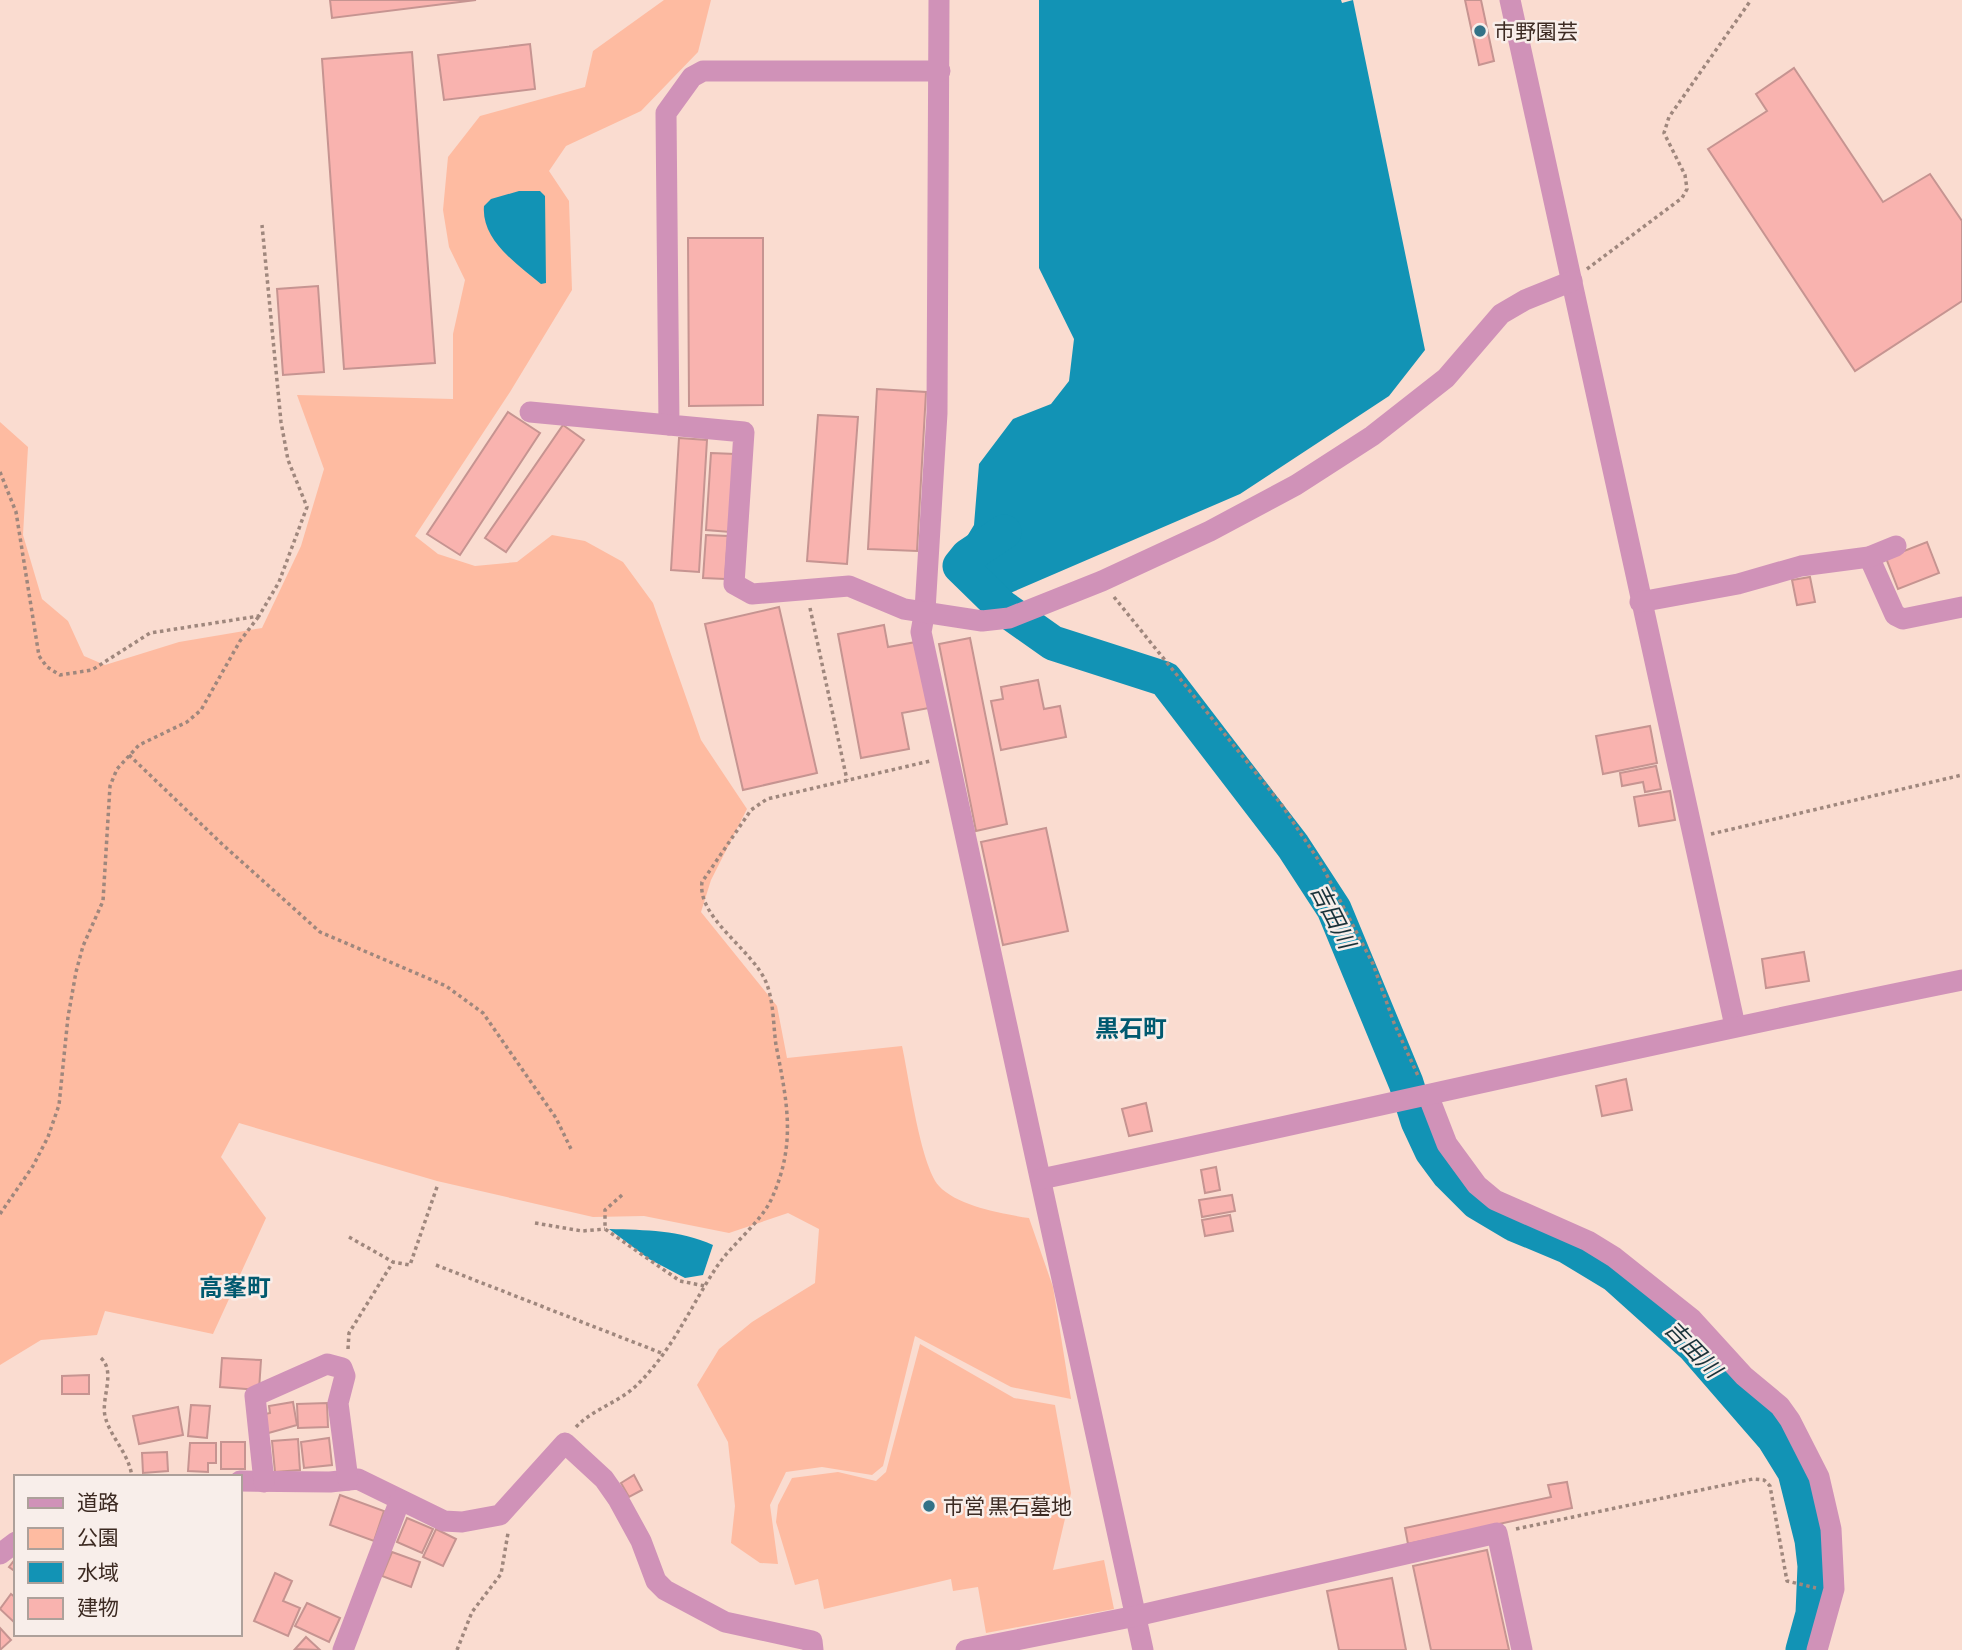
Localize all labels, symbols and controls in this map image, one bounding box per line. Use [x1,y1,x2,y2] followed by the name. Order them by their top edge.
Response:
[1494,19,1578,43] place label: 市野園芸
[1472,23,1488,39] marker: 市野園芸
[1306,879,1362,955] water label: 吉田川
[1095,1015,1167,1042] district label: 黒石町
[199,1274,271,1301] district label: 高峯町
[1660,1315,1728,1385] water label: 吉田川
[14,1475,242,1636] legend
[77,1490,119,1514] text: 道路
[943,1494,1072,1518] place label: 市営 黒石墓地
[921,1498,937,1514] marker: 市営 黒石墓地
[77,1525,119,1549] text: 公園
[77,1560,119,1584] text: 水域
[77,1595,119,1619] text: 建物

